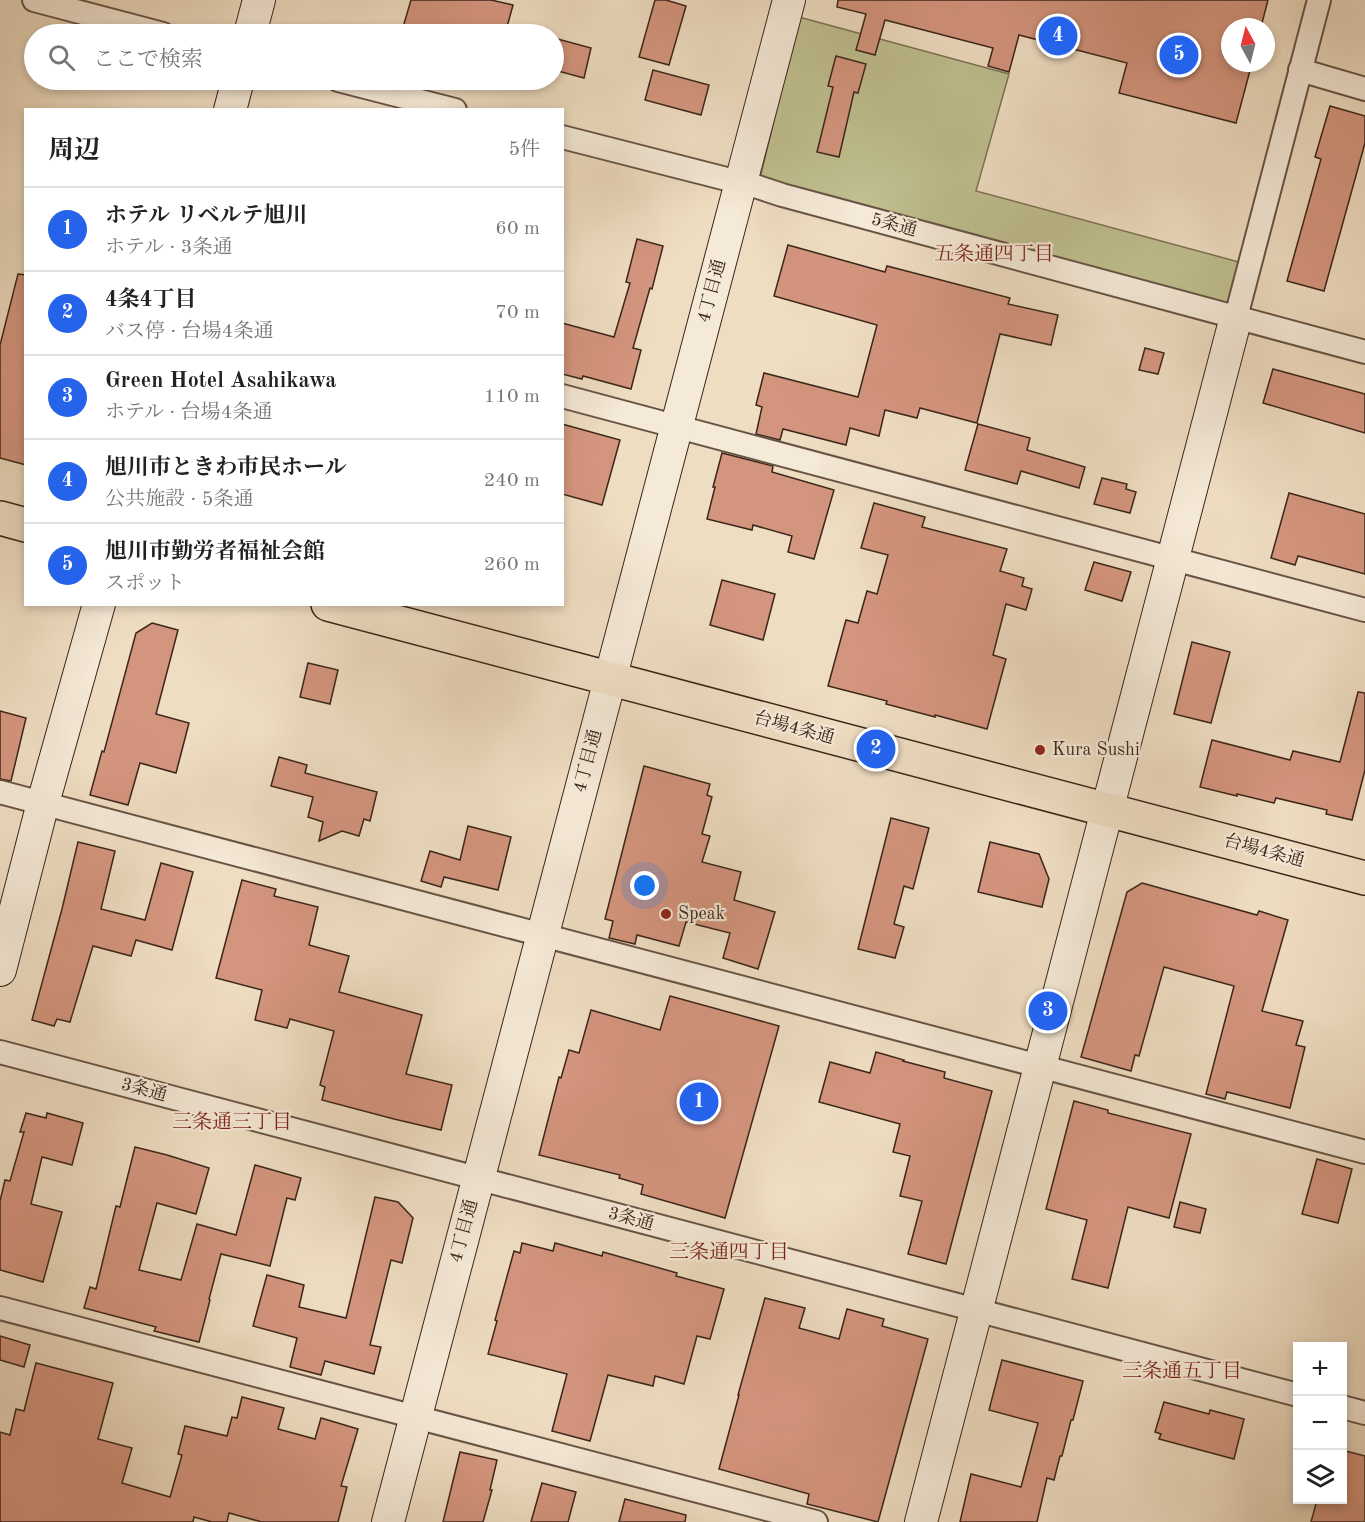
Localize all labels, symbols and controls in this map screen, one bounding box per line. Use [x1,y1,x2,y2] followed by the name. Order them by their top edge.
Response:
[1038,14,1078,58] pin: 4
[1221,18,1275,72] north arrow
[24,24,564,90] search box
[1160,32,1198,78] pin: 5
[45,41,78,74] icon: search
[93,49,203,71] text: ここで検索
[48,138,100,164] text: 周辺
[508,140,540,160] text: 5件
[105,205,308,227] text: ホテル リベルテ旭川
[869,208,919,240] street label: 5条通
[62,219,73,239] text: 1
[495,219,540,239] text: 60 m
[105,238,232,258] text: ホテル · 3条通
[934,243,1054,265] district label: 五条通四丁目
[694,257,729,324] street label: 4丁目通
[105,289,197,311] text: 4条4丁目
[62,303,73,323] text: 2
[495,303,540,323] text: 70 m
[105,322,273,342] text: バス停 · 台場4条通
[105,370,336,392] text: Green Hotel Asahikawa
[62,387,73,407] text: 3
[484,387,540,407] text: 110 m
[105,403,272,423] text: ホテル · 台場4条通
[105,457,347,479] text: 旭川市ときわ市民ホール
[62,471,73,491] text: 4
[484,471,540,491] text: 240 m
[105,490,253,510] text: 公共施設 · 5条通
[105,541,325,563] text: 旭川市勤労者福祉会館
[62,555,73,575] text: 5
[484,555,540,575] text: 260 m
[105,574,185,594] text: スポット
[752,707,837,747] street label: 台場4条通
[856,726,896,771] pin: 2
[570,727,605,794] street label: 4丁目通
[1052,741,1140,759] place label: Kura Sushi
[1033,743,1047,757] marker: Kura Sushi
[1222,830,1307,870] street label: 台場4条通
[630,871,659,900] your location
[678,905,725,923] place label: Speak
[659,907,673,921] marker: Speak
[1028,988,1068,1034] pin: 3
[119,1073,169,1105] street label: 3条通
[680,1080,718,1124] pin: 1
[172,1111,292,1133] district label: 三条通三丁目
[446,1197,481,1264] street label: 4丁目通
[606,1202,656,1234] street label: 3条通
[669,1241,789,1263] district label: 三条通四丁目
[1293,1342,1347,1504] map controls
[1293,1342,1347,1396] button: +
[1122,1360,1242,1382] district label: 三条通五丁目
[1293,1396,1347,1450] button: −
[1293,1450,1347,1504] button: layers

